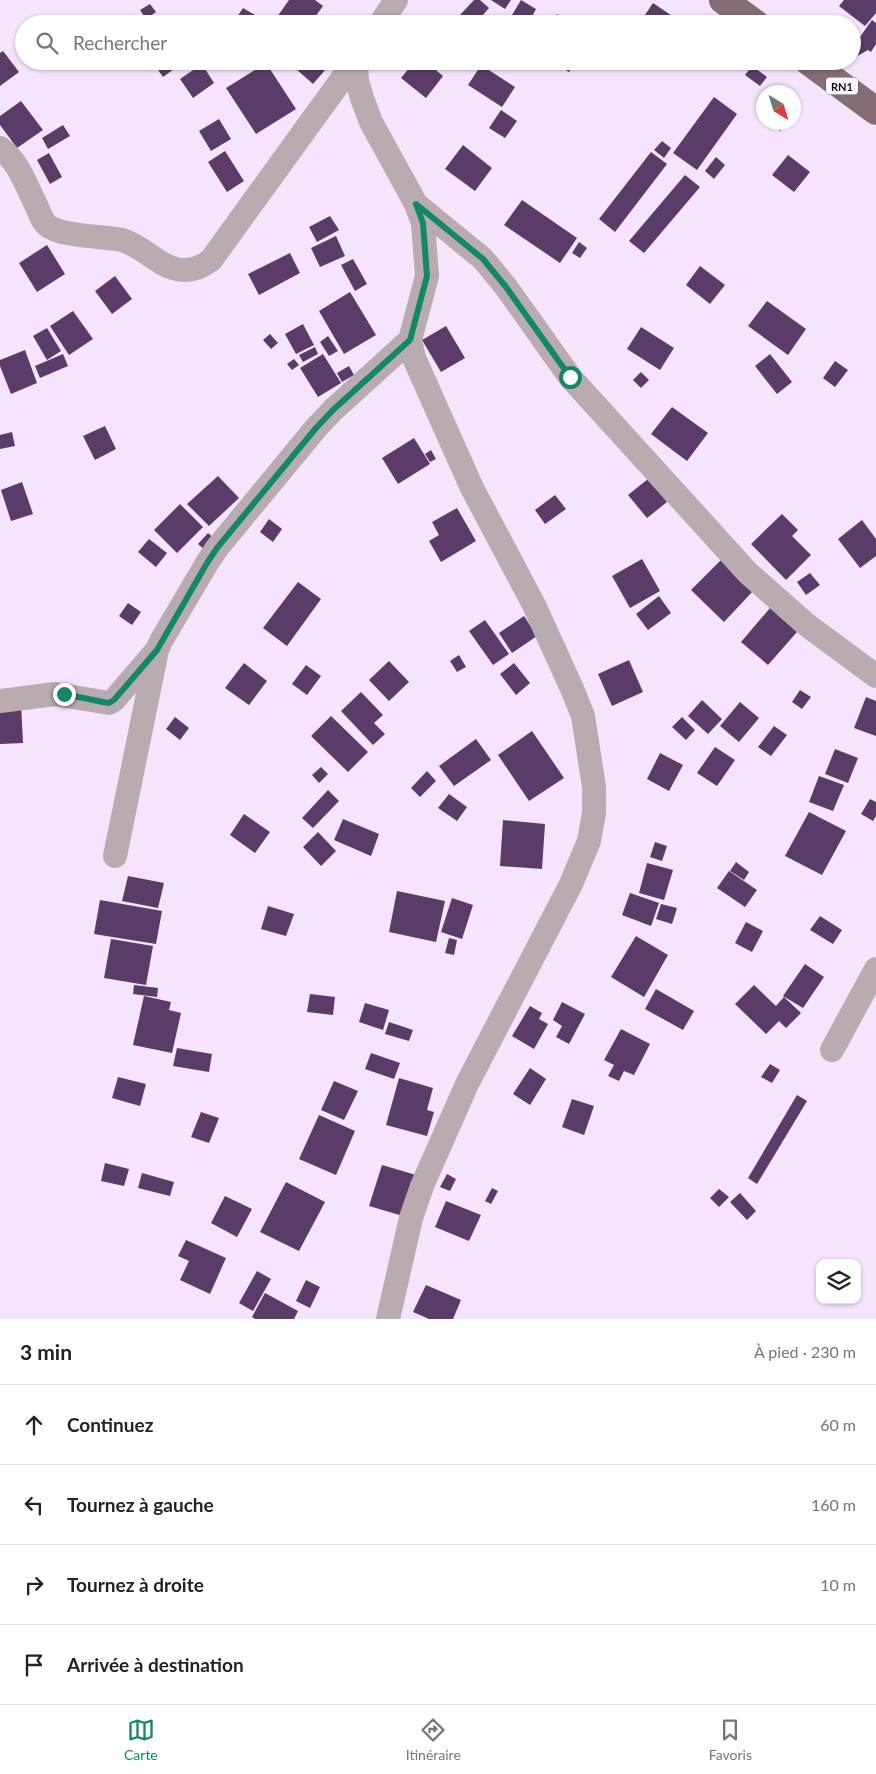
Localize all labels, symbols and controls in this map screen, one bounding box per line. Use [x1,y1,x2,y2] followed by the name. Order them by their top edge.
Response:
[15,15,861,70] search box
[33,29,61,57] icon: search
[73,31,167,54] text: Rechercher
[826,78,858,94] road number: RN1
[756,85,801,130] north arrow
[559,366,582,389] route start
[53,683,76,706] route end
[816,1259,861,1304] map controls
[816,1259,861,1304] button: layers
[20,1339,72,1364] text: 3 min
[754,1342,856,1361] text: À pied · 230 m
[20,1411,48,1439] icon: ahead
[67,1413,153,1436] text: Continuez
[820,1415,856,1434] text: 60 m
[20,1491,48,1519] icon: left
[67,1493,214,1516] text: Tournez à gauche
[811,1495,856,1514] text: 160 m
[20,1571,48,1599] icon: right
[67,1573,204,1596] text: Tournez à droite
[820,1575,856,1594] text: 10 m
[20,1651,48,1679] icon: arrive
[67,1653,244,1676] text: Arrivée à destination
[124,1716,158,1763] tab: Carte
[406,1716,461,1763] tab: Itinéraire
[709,1716,752,1763] tab: Favoris

